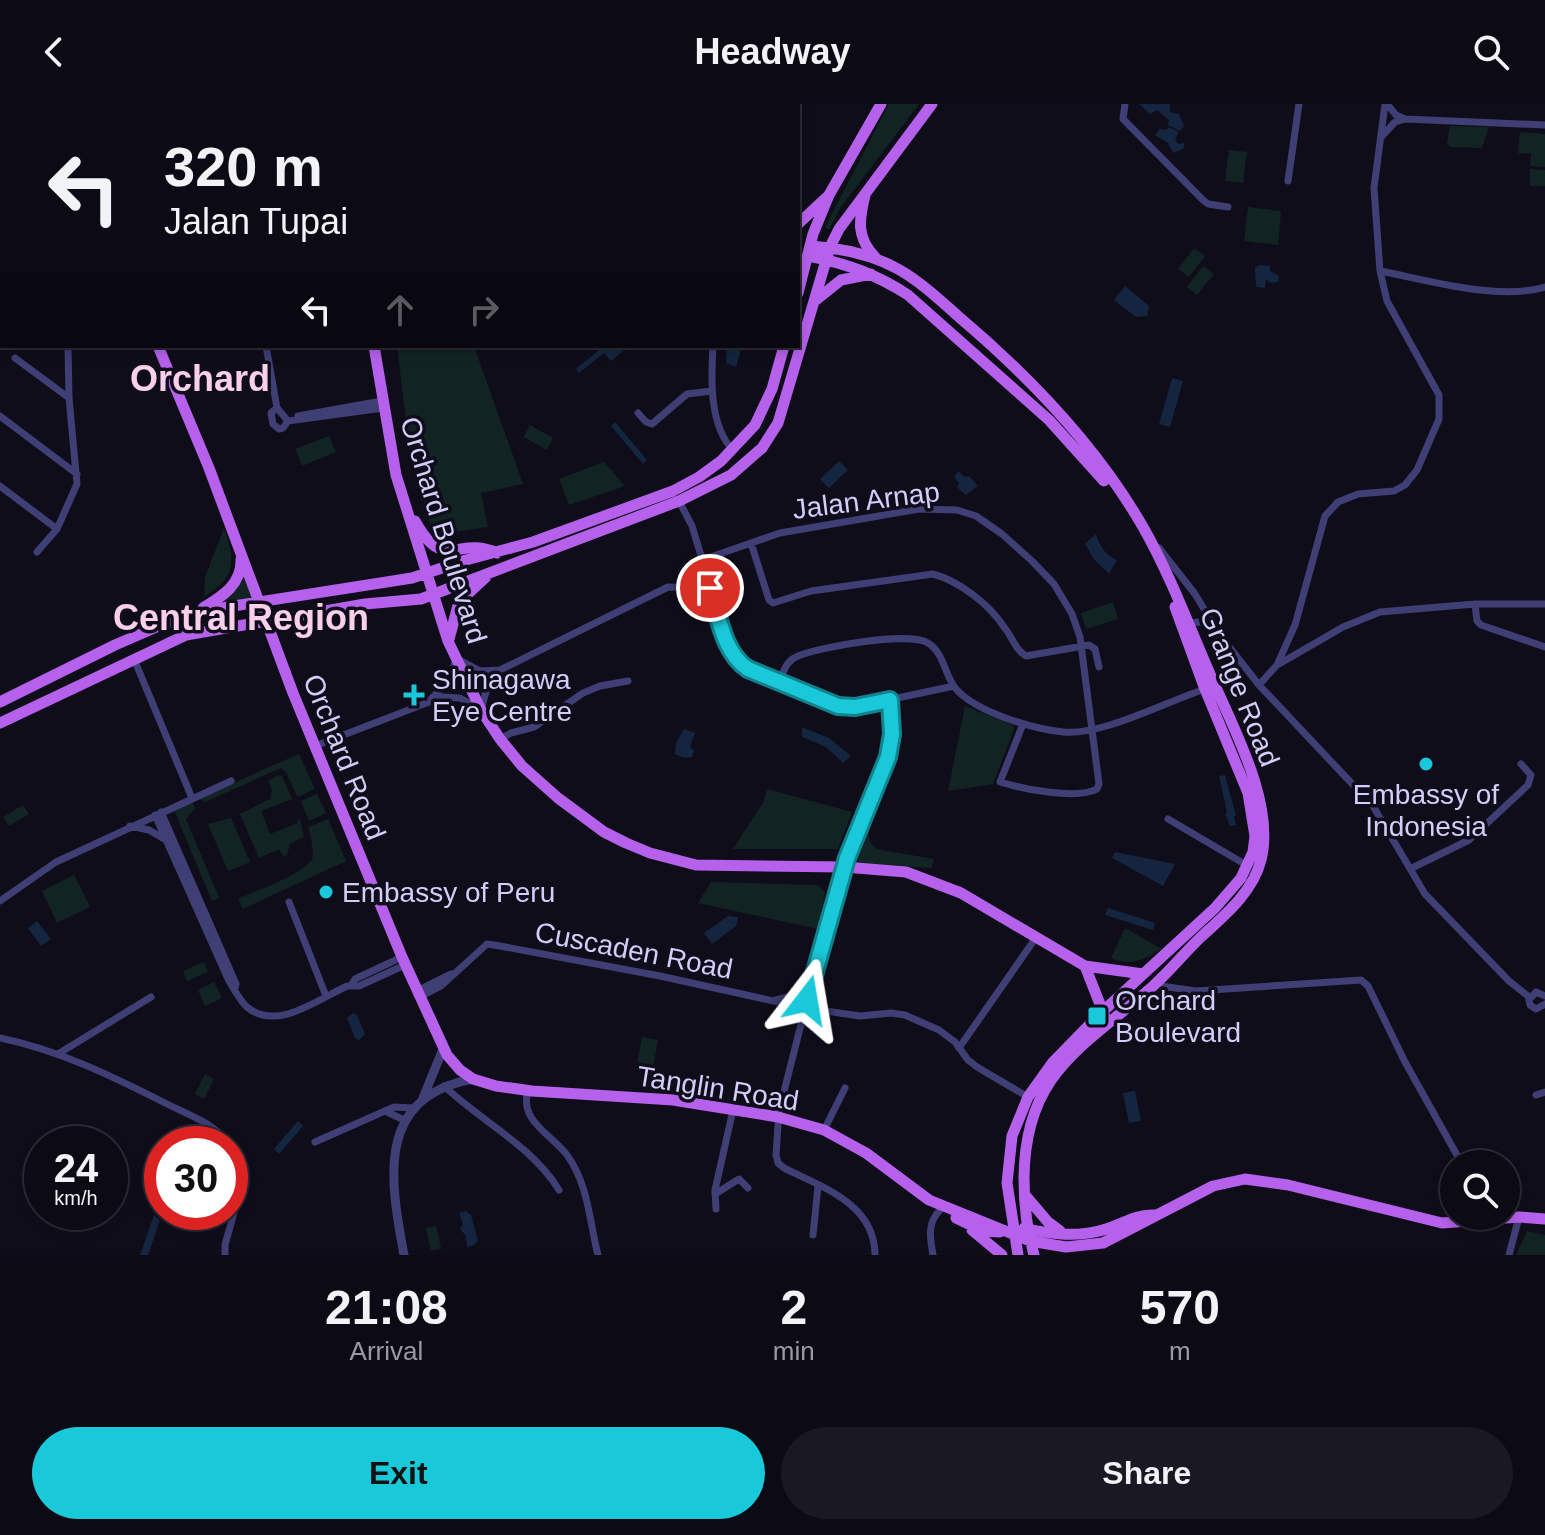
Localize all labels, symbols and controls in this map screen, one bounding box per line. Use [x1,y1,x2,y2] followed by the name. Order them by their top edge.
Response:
[32,30,76,74] icon: back
[1469,30,1513,74] icon: search
[694,31,851,72] text: Headway
[164,135,323,198] text: 320 m
[32,136,136,240] icon: left
[164,201,348,242] text: Jalan Tupai
[294,288,338,332] icon: left
[378,288,422,332] icon: ahead
[462,288,506,332] icon: right
[130,358,270,399] district label: Orchard
[394,413,493,647] street label: Orchard Boulevard
[791,476,941,525] street label: Jalan Arnap
[676,554,744,622] pin
[688,566,732,610] icon: arrive
[113,597,369,638] district label: Central Region
[1194,603,1285,771] street label: Grange Road
[432,664,572,727] place label: Shinagawa Eye Centre
[297,670,392,845] street label: Orchard Road
[403,684,425,706] marker: Shinagawa Eye Centre
[1417,755,1435,773] marker: Embassy of Indonesia
[1353,779,1499,842] place label: Embassy of Indonesia
[342,877,555,908] place label: Embassy of Peru
[317,883,335,901] marker: Embassy of Peru
[532,916,735,985] street label: Cuscaden Road
[765,958,849,1042] position arrow
[1115,985,1241,1048] place label: Orchard Boulevard
[1086,1005,1108,1027] marker: Orchard Boulevard
[635,1060,801,1117] street label: Tanglin Road
[144,1126,248,1230] speed limit sign: 30
[54,1146,98,1190] text: 24
[1440,1150,1520,1230] map controls
[1440,1150,1520,1230] button: search
[54,1187,98,1209] text: km/h
[325,1281,448,1334] text: 21:08
[780,1281,807,1334] text: 2
[1140,1281,1220,1334] text: 570
[350,1336,423,1366] text: Arrival
[773,1336,815,1366] text: min
[1169,1336,1191,1366] text: m
[32,1427,765,1519] button: Exit
[781,1427,1513,1519] button: Share

